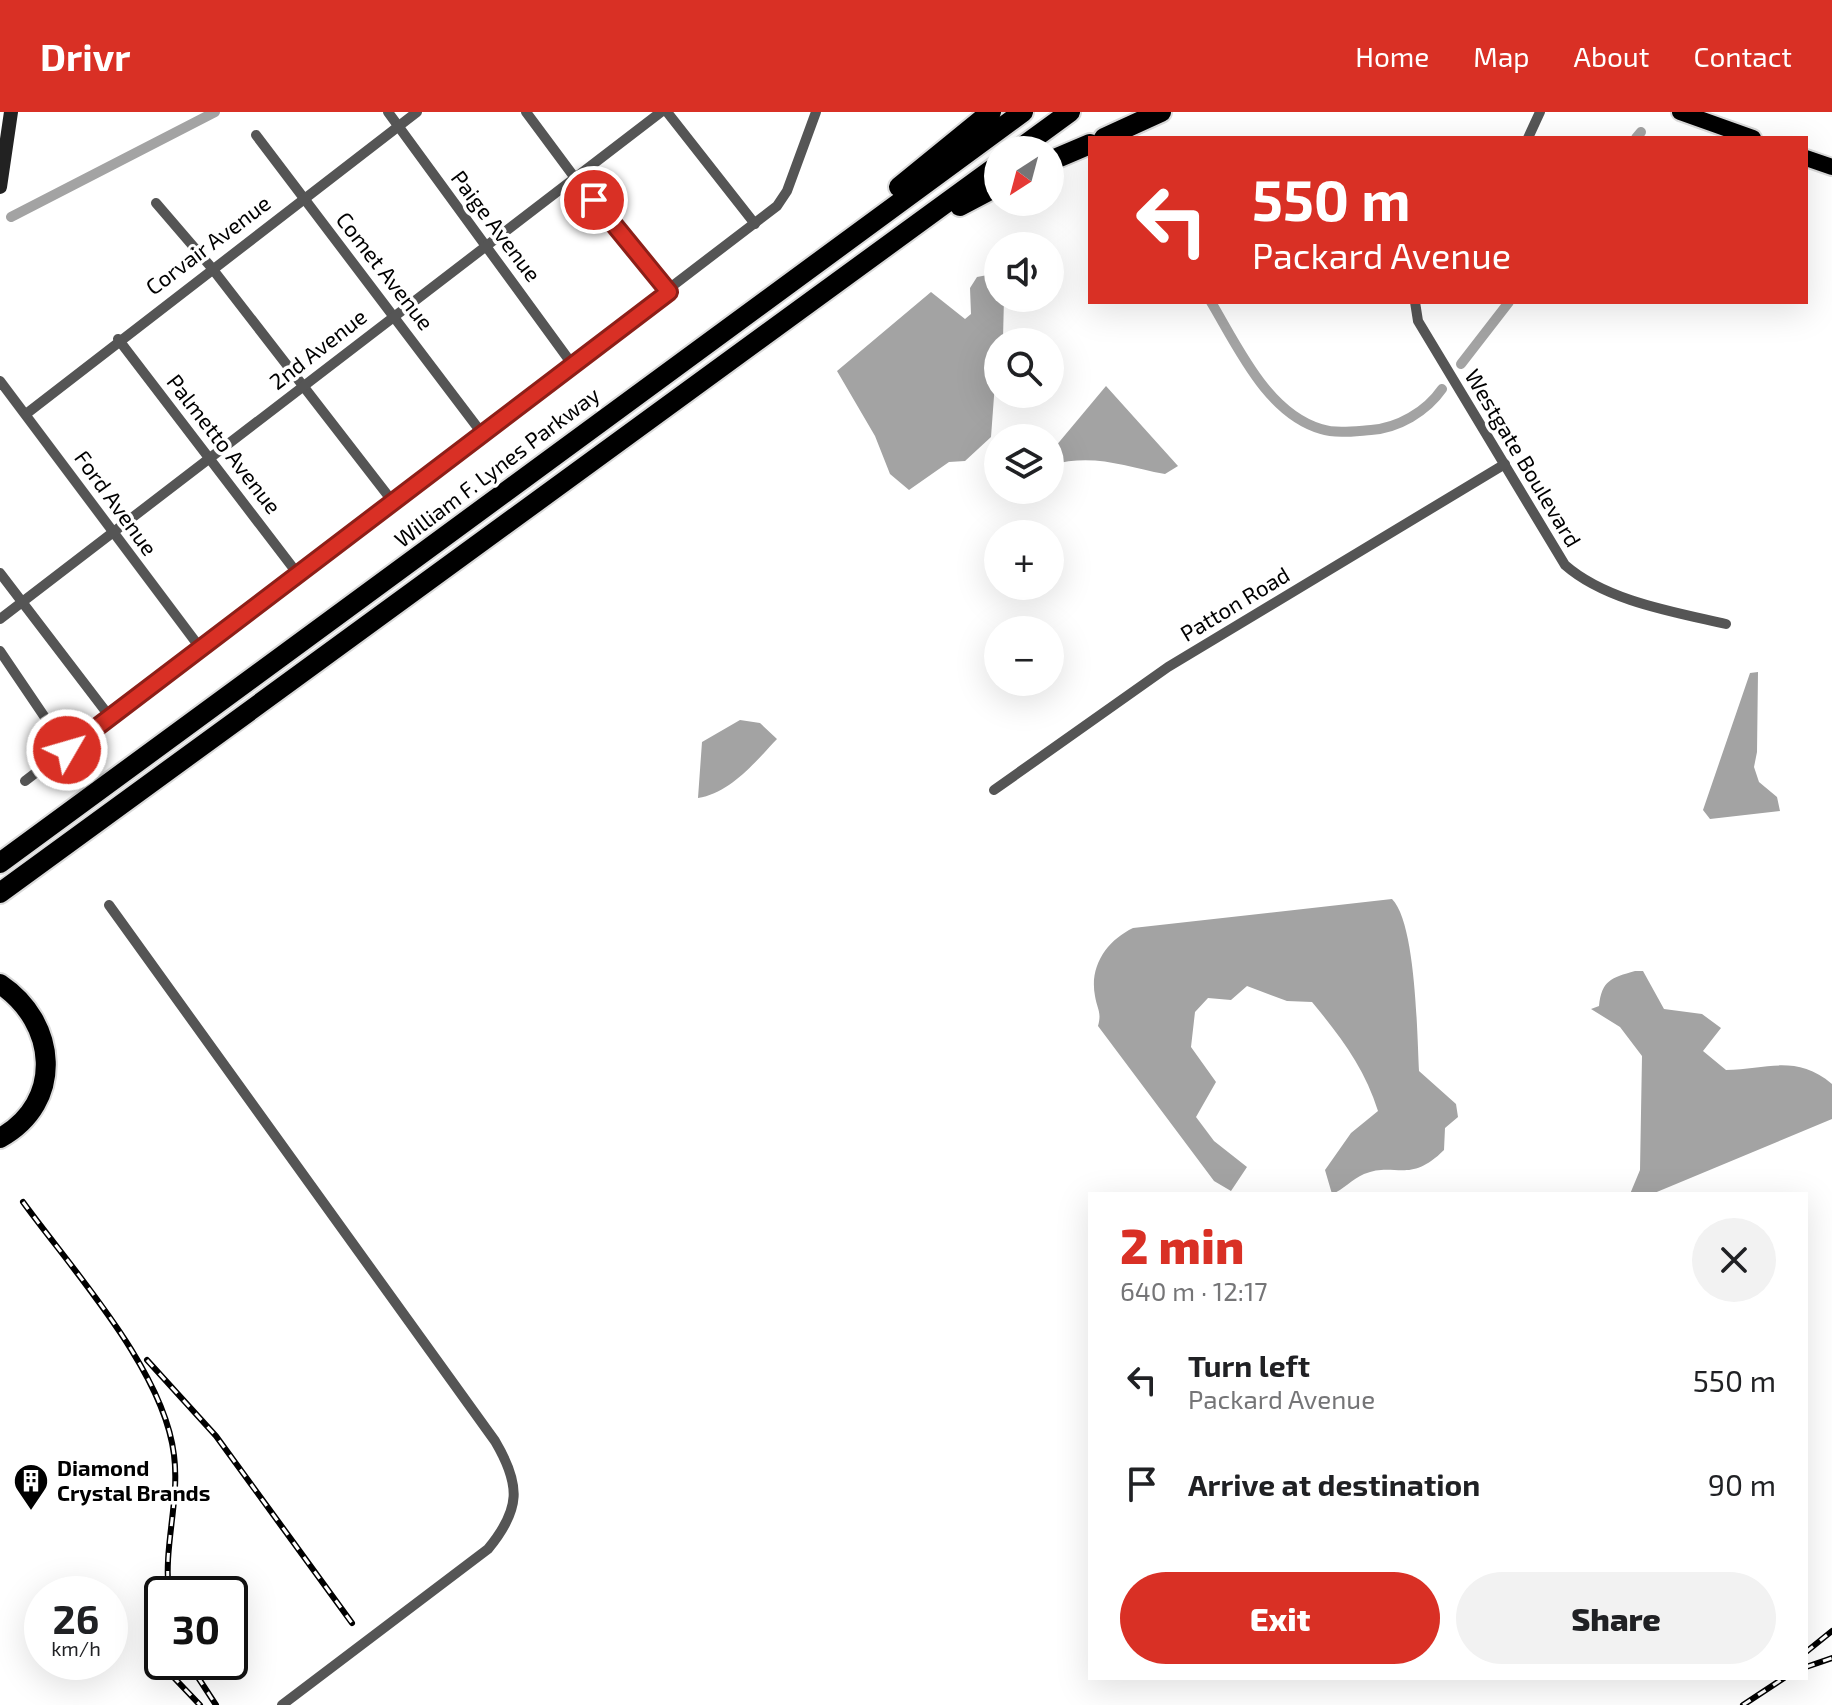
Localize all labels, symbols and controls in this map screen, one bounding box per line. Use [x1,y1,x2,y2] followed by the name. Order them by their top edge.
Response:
[40,33,130,79] text: Drivr
[1355,39,1429,73] text: Home
[1473,39,1530,73] text: Map
[1574,39,1649,73] text: About
[1693,39,1792,73] text: Contact
[984,136,1064,216] north arrow
[984,136,1064,696] map controls
[447,165,547,286] street label: Paige Avenue
[1252,165,1411,232] text: 550 m
[560,166,628,234] pin
[1120,168,1224,272] icon: left
[572,178,616,222] icon: arrive
[140,189,275,300] street label: Corvair Avenue
[332,206,440,335] street label: Comet Avenue
[984,232,1064,312] button: sound
[1252,233,1511,276] text: Packard Avenue
[264,302,371,394] street label: 2nd Avenue
[984,328,1064,408] button: search
[1460,364,1587,551] street label: Westgate Boulevard
[162,368,287,518] street label: Palmetto Avenue
[389,380,604,552] street label: William F. Lynes Parkway
[984,424,1064,504] button: layers
[70,445,164,560] street label: Ford Avenue
[984,520,1064,600] button: +
[1175,560,1294,646] street label: Patton Road
[984,616,1064,696] button: −
[25,708,109,792] position arrow
[1120,1216,1244,1274] text: 2 min
[1692,1218,1776,1302] button: close
[1120,1275,1268,1306] text: 640 m · 12:17
[1188,1347,1310,1383] text: Turn left
[1120,1358,1164,1402] icon: left
[1693,1362,1776,1398] text: 550 m
[1188,1383,1375,1414] text: Packard Avenue
[57,1454,210,1506] place label: Diamond Crystal Brands
[12,1462,50,1512] building icon: Diamond Crystal Brands
[1120,1462,1164,1506] icon: arrive
[1188,1466,1480,1502] text: Arrive at destination
[1708,1466,1776,1502] text: 90 m
[1120,1572,1440,1664] button: Exit
[1456,1572,1776,1664] button: Share
[144,1576,248,1680] speed limit sign: 30
[53,1594,99,1642] text: 26
[51,1636,101,1660] text: km/h

